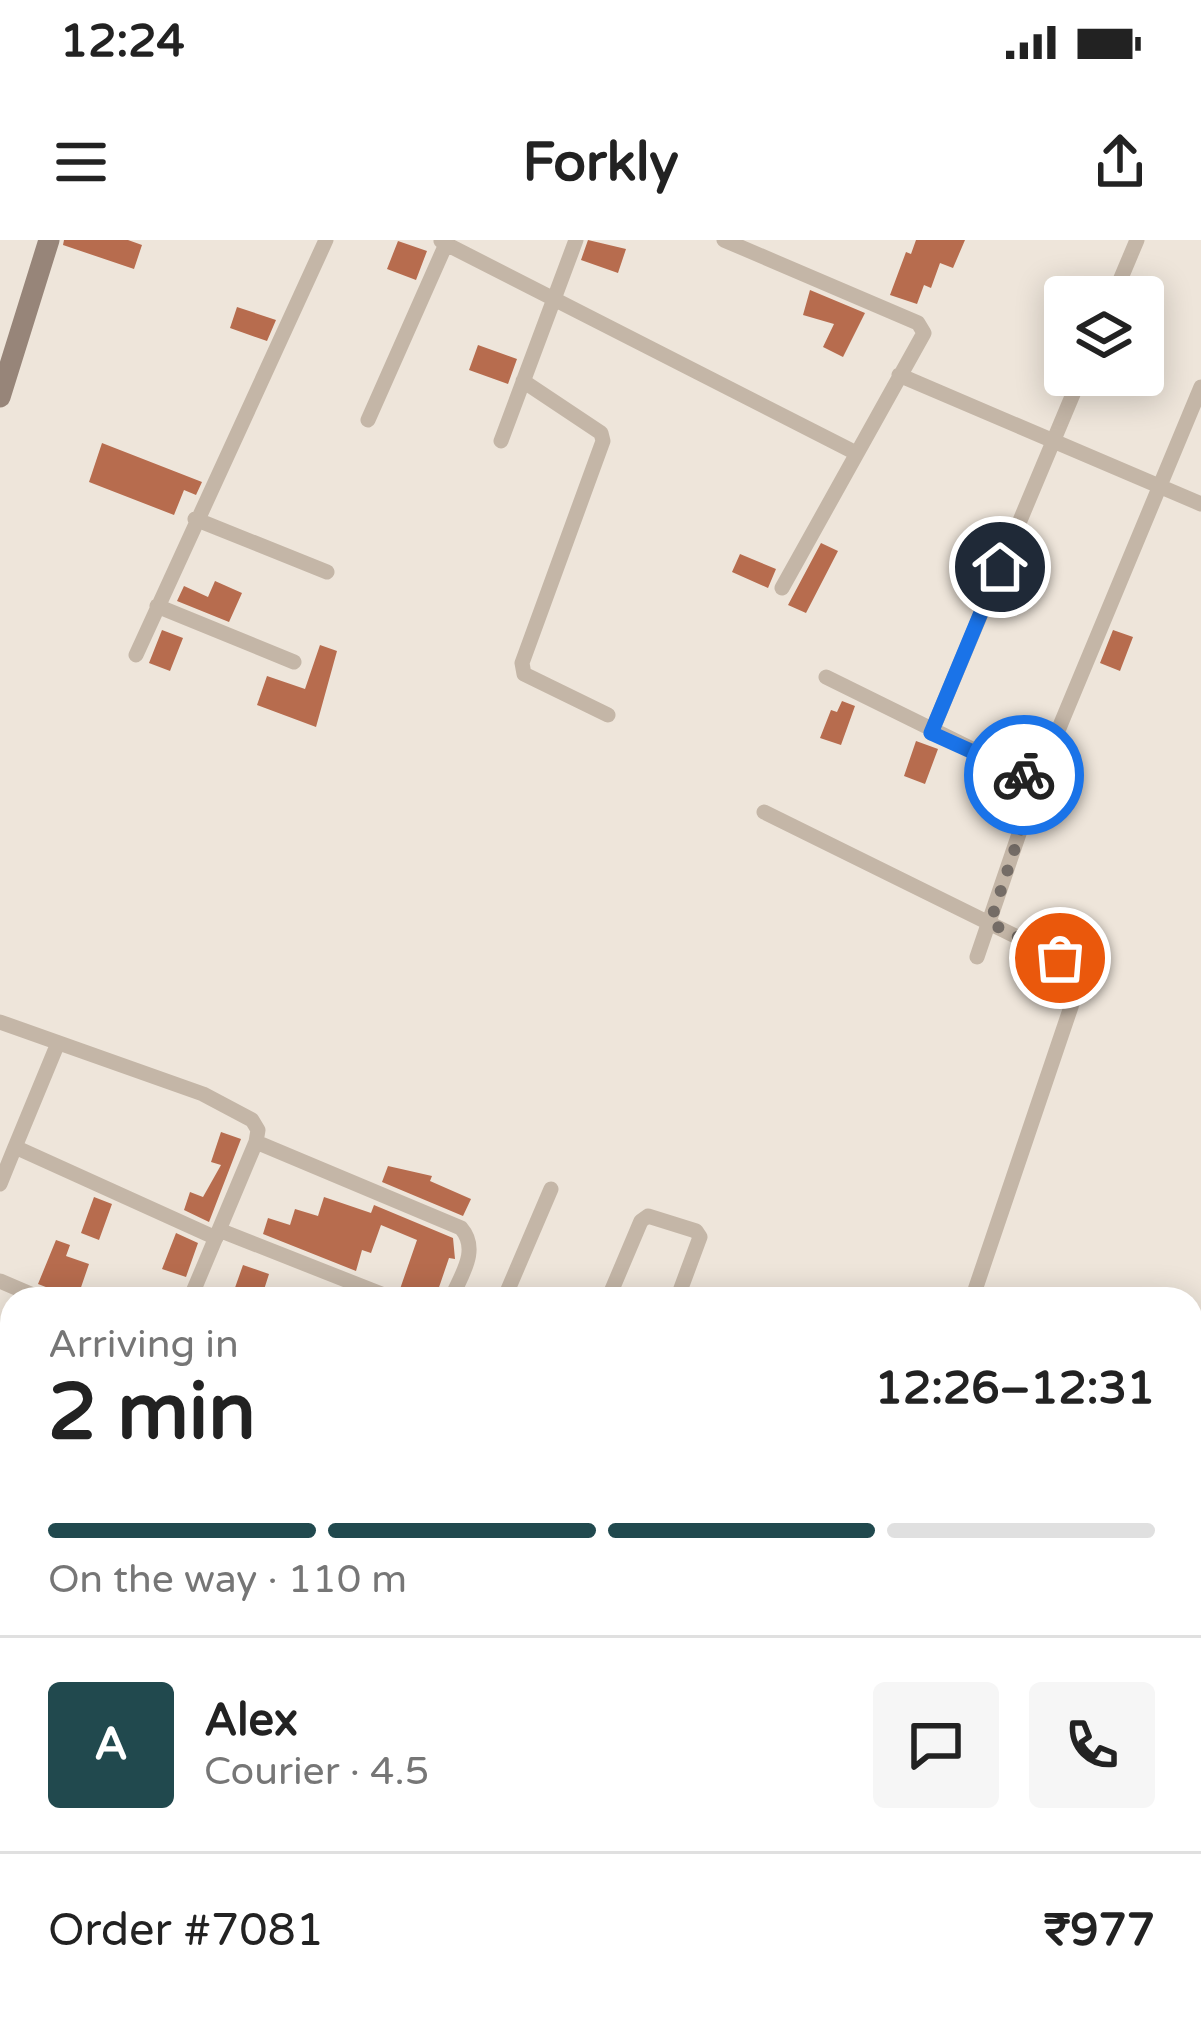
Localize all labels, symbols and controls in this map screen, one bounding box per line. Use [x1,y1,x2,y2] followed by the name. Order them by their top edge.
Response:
[60,15,185,69] text: 12:24
[48,129,114,195] icon: menu
[1087,129,1153,195] icon: share
[522,130,679,195] text: Forkly
[1044,276,1164,396] map controls
[1044,276,1164,396] button: layers
[949,516,1051,618] pin
[967,534,1033,600] icon: home
[964,715,1084,835] courier
[991,742,1057,808] icon: bike
[1009,907,1111,1009] pin
[1027,925,1093,991] icon: bag
[48,1321,239,1368] text: Arriving in
[875,1362,1155,1416] text: 12:26–12:31
[48,1366,256,1460] text: 2 min
[48,1556,407,1603] text: On the way · 110 m
[873,1682,999,1808] button: chat
[1029,1682,1155,1808] button: phone
[204,1694,298,1748] text: Alex
[94,1718,128,1772] text: A
[204,1748,429,1795] text: Courier · 4.5
[48,1904,324,1958] text: Order #7081
[1044,1904,1155,1958] text: ₹977

